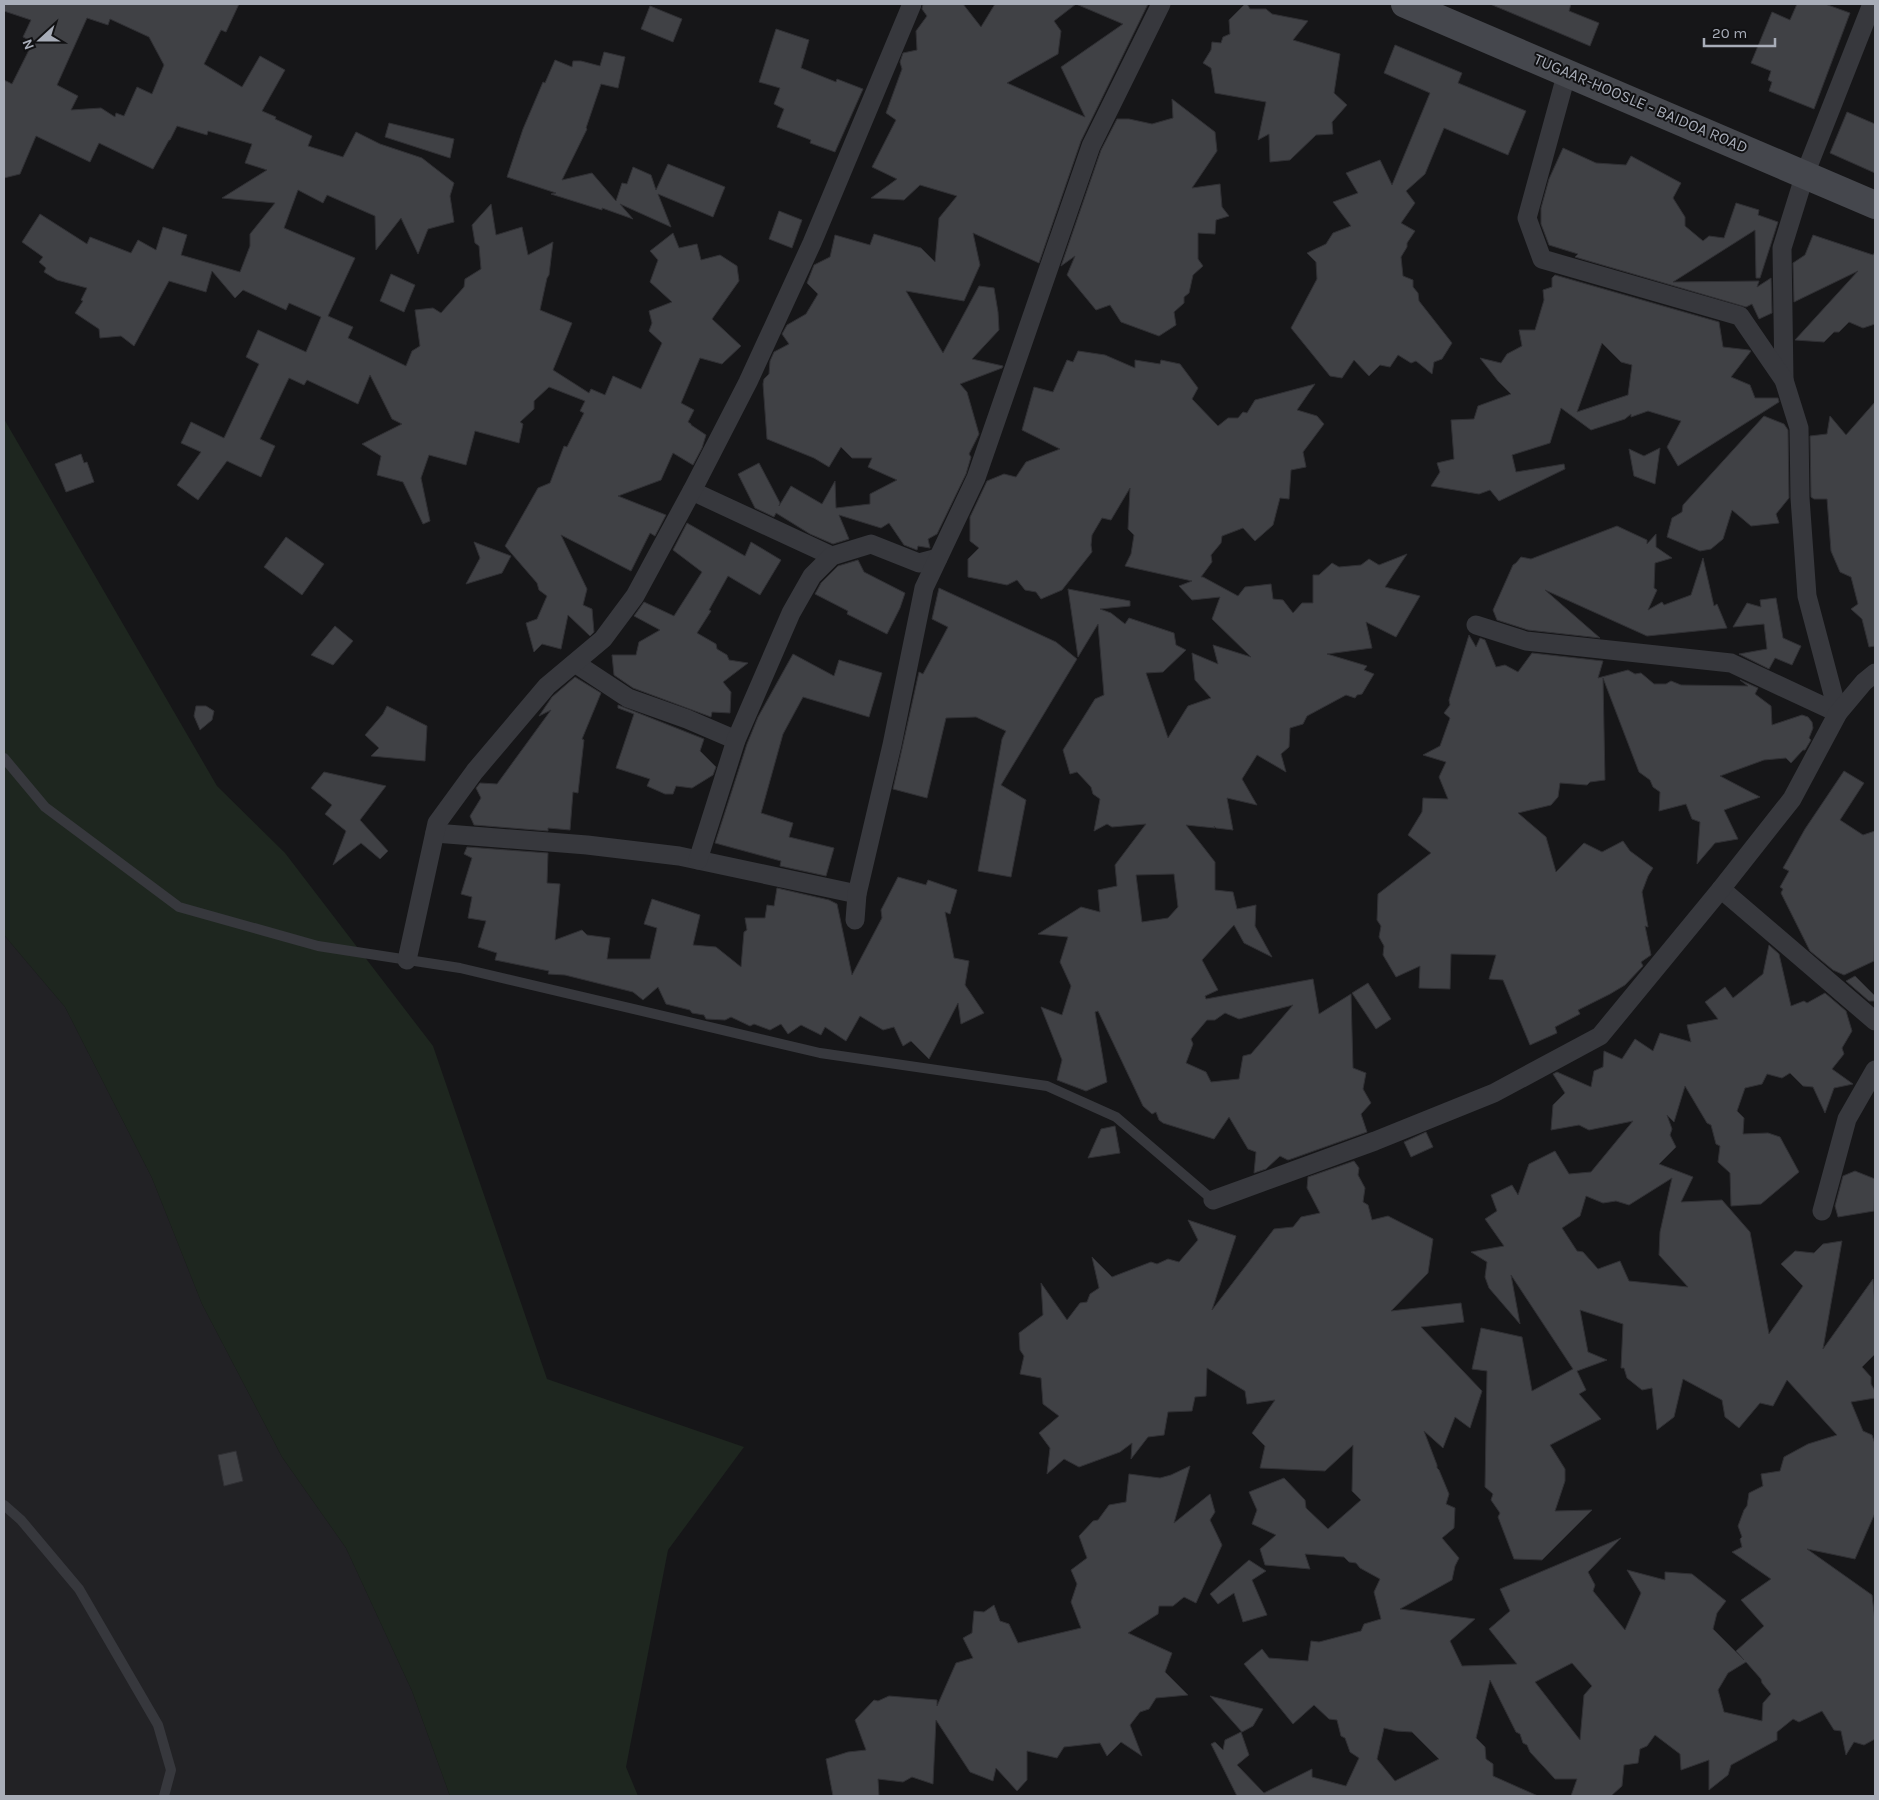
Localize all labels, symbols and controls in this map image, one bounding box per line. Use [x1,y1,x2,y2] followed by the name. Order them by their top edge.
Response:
[15,15,65,65] north arrow
[1704,15,1775,47] scale bar
[1712,24,1747,42] text: 20 m
[19,37,38,52] text: N
[1531,49,1751,157] street label: TUGAAR-HOOSLE - BAIDOA ROAD

